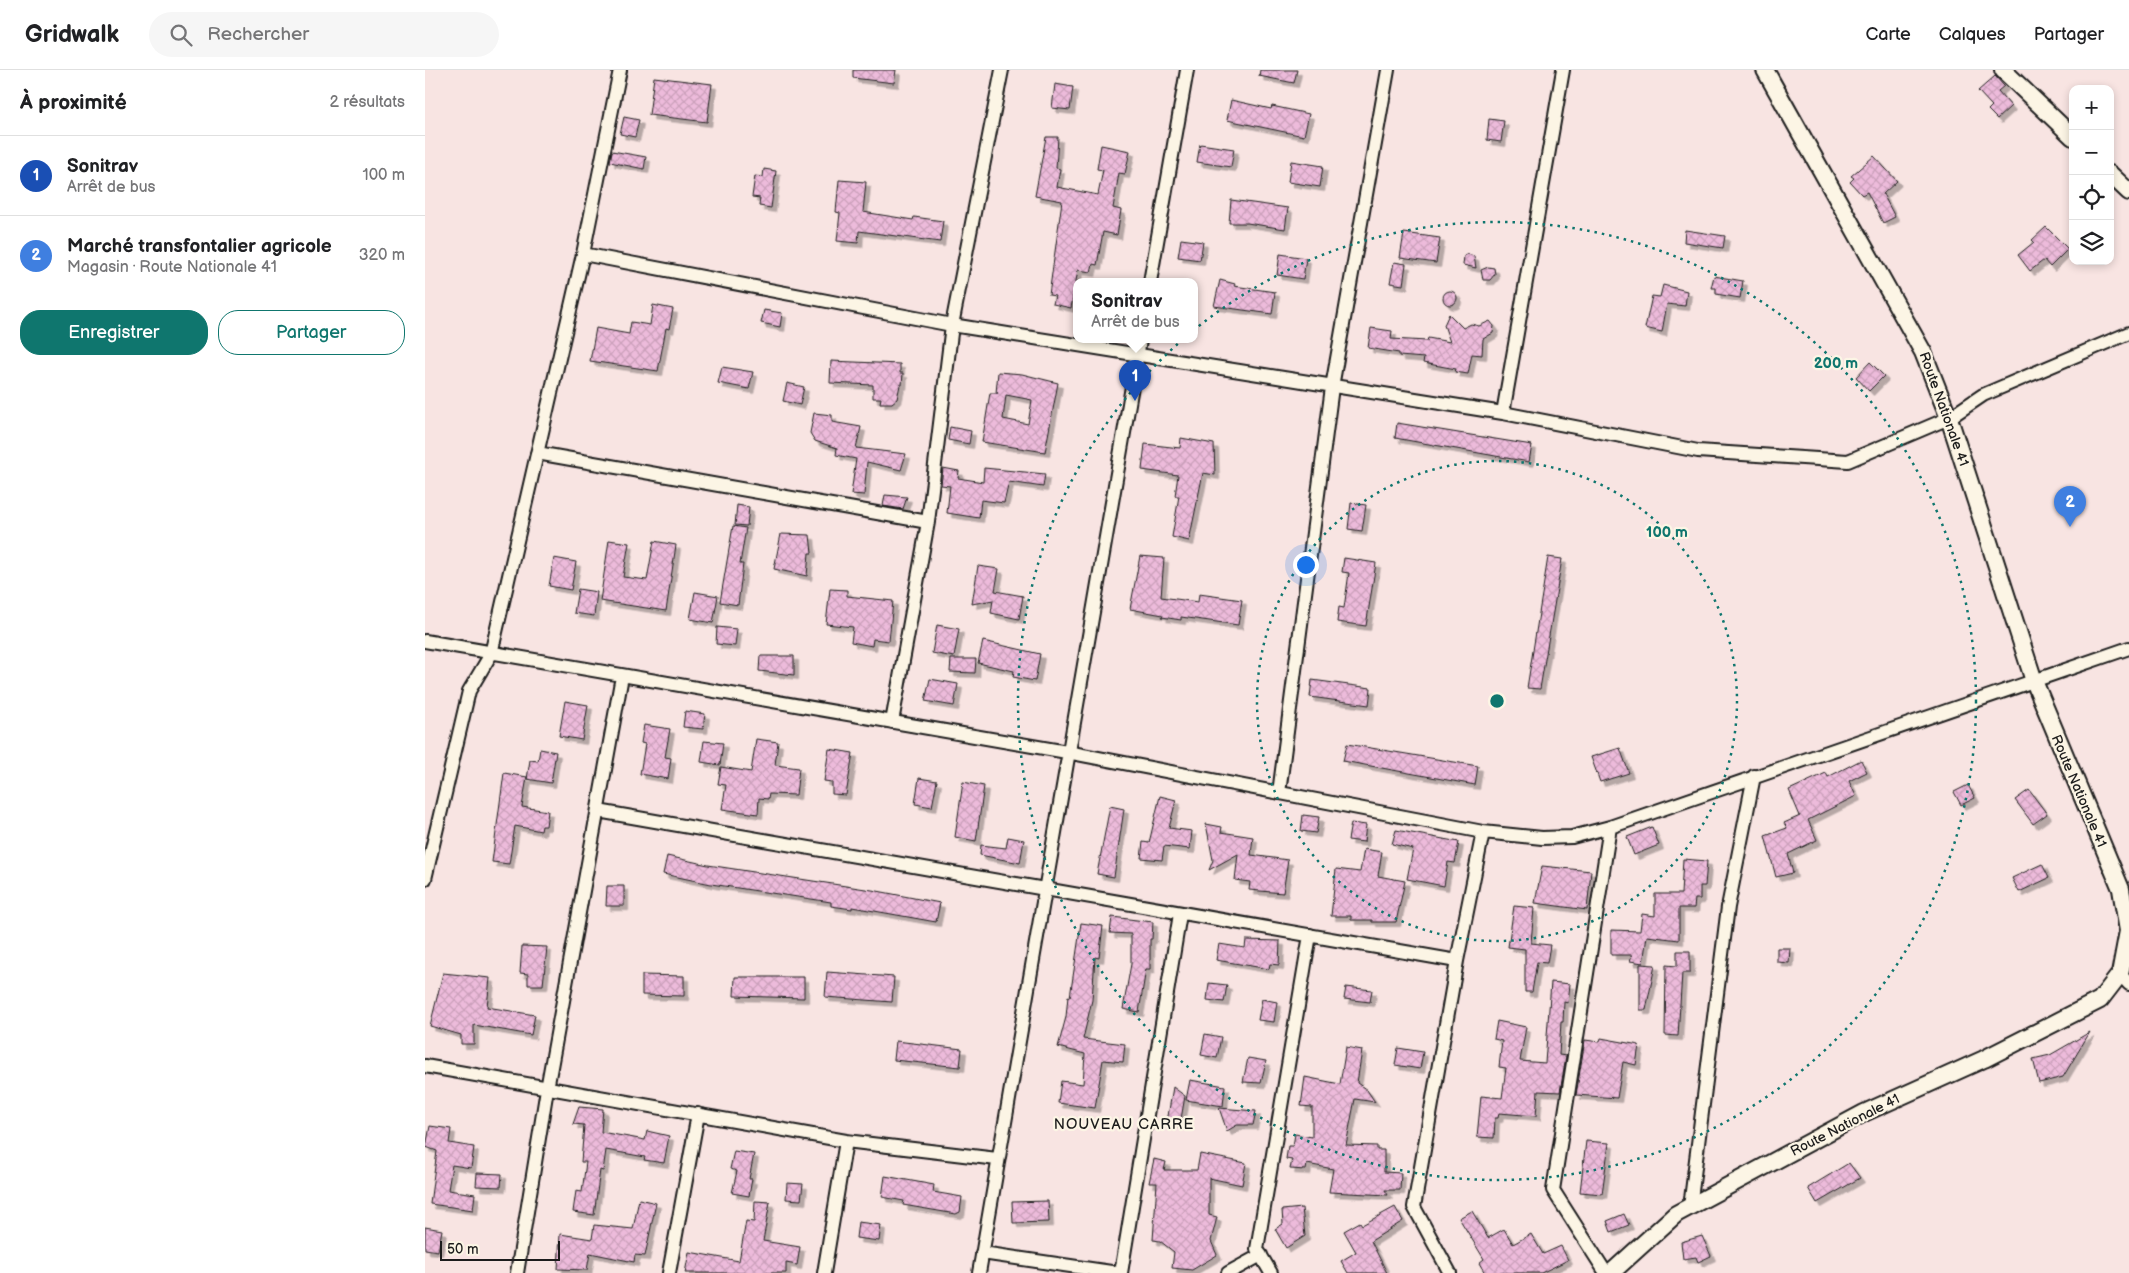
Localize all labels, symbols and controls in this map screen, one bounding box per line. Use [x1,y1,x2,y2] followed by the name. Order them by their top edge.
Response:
[149,12,499,57] search box
[25,20,119,49] text: Gridwalk
[167,21,195,49] icon: search
[207,23,309,46] text: Rechercher
[1865,24,1911,45] text: Carte
[1939,24,2006,45] text: Calques
[2034,24,2104,45] text: Partager
[2069,85,2114,265] map controls
[2069,85,2114,130] button: +
[20,90,127,115] text: À proximité
[330,93,405,112] text: 2 résultats
[2069,130,2114,175] button: −
[67,155,138,178] text: Sonitrav
[33,166,39,185] text: 1
[362,166,405,185] text: 100 m
[2069,175,2114,220] button: locate
[67,178,156,197] text: Arrêt de bus
[2069,220,2114,265] button: layers
[67,235,332,258] text: Marché transfontalier agricole
[31,246,41,265] text: 2
[359,246,405,265] text: 320 m
[67,258,277,277] text: Magasin · Route Nationale 41
[1073,278,1198,343] popup
[1091,290,1162,313] text: Sonitrav
[20,310,208,355] button: Enregistrer
[218,310,405,355] button: Partager
[1091,313,1180,332] text: Arrêt de bus
[1915,350,1973,468] street label: Route Nationale 41
[1814,354,1858,373] text: 200 m
[1119,360,1151,401] pin: 1
[2054,486,2086,527] pin: 2
[1646,523,1688,542] text: 100 m
[1293,552,1319,578] your location
[1488,692,1506,710] centre of rings
[2048,732,2110,850] street label: Route Nationale 41
[1788,1090,1902,1160] street label: Route Nationale 41
[1054,1115,1194,1134] district label: NOUVEAU CARRE
[440,1238,560,1261] scale bar
[447,1241,479,1258] text: 50 m

